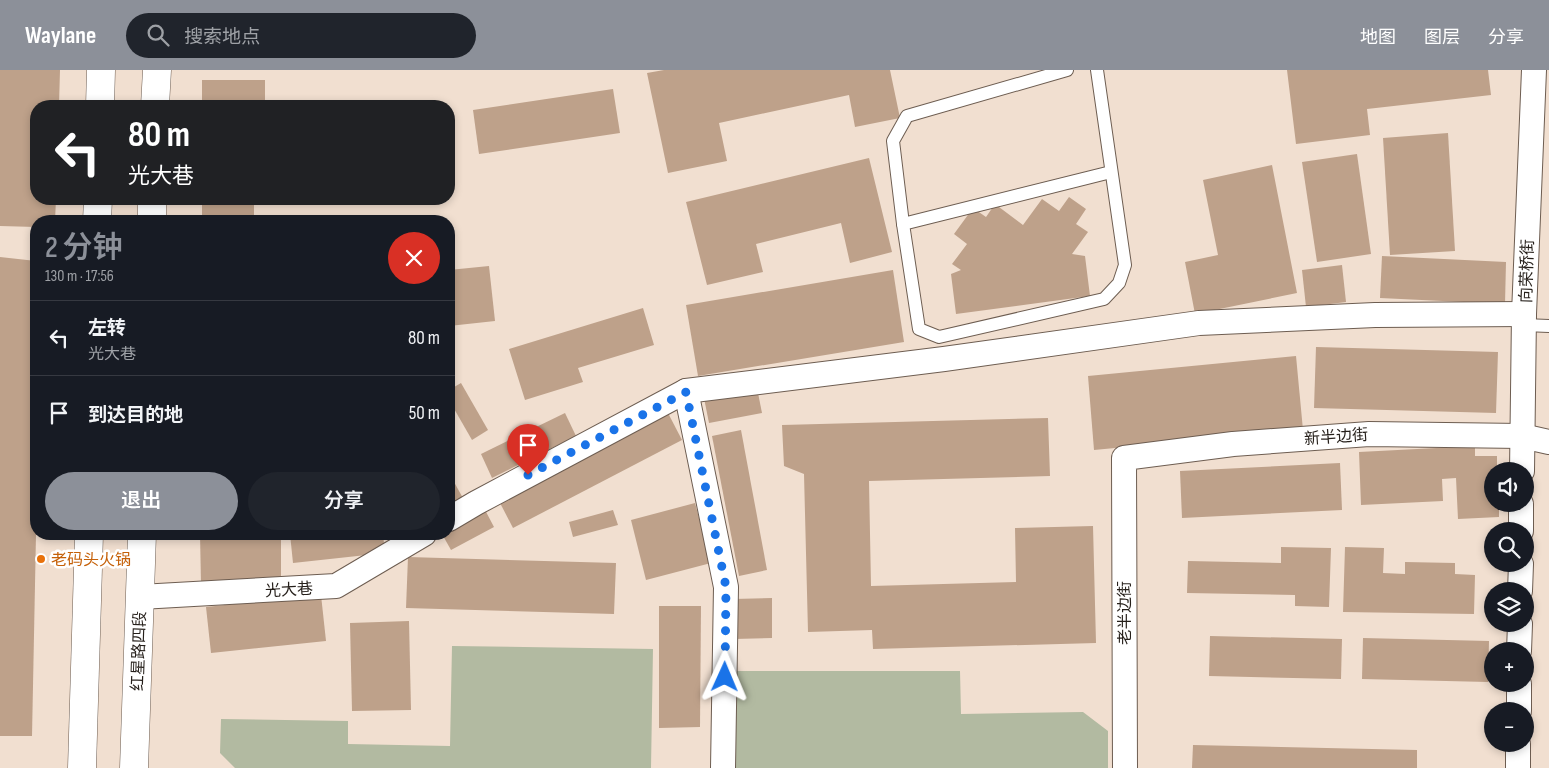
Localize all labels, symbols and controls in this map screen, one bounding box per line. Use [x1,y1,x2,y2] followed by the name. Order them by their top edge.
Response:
[126,13,476,58] search box
[25,21,96,50] text: Waylane
[144,21,172,49] icon: search
[184,26,260,49] text: 搜索地点
[1360,27,1396,48] text: 地图
[1424,27,1460,48] text: 图层
[1488,27,1524,48] text: 分享
[128,114,190,157] text: 80 m
[45,120,110,185] icon: left
[128,163,194,190] text: 光大巷
[45,230,123,266] text: 2 分钟
[388,232,440,284] button: close
[1517,239,1538,303] street label: 向荣桥街
[45,267,114,286] text: 130 m · 17:56
[88,317,126,340] text: 左转
[45,324,73,352] icon: left
[408,327,440,350] text: 80 m
[88,345,136,364] text: 光大巷
[45,399,73,427] icon: arrive
[409,402,440,425] text: 50 m
[88,404,183,427] text: 到达目的地
[507,424,549,475] pin
[1304,426,1369,449] street label: 新半边街
[514,431,542,459] icon: arrive
[1484,462,1534,752] map controls
[1484,462,1534,512] button: sound
[45,472,238,530] button: 退出
[248,472,440,530] button: 分享
[1484,522,1534,572] button: search
[51,551,131,570] place label: 老码头火锅
[35,553,47,565] marker: 老码头火锅
[265,580,314,601] street label: 光大巷
[1116,581,1135,645] street label: 老半边街
[1484,582,1534,632] button: layers
[129,611,150,691] street label: 红星路四段
[1484,642,1534,692] button: +
[698,650,750,702] position arrow
[1484,702,1534,752] button: −

